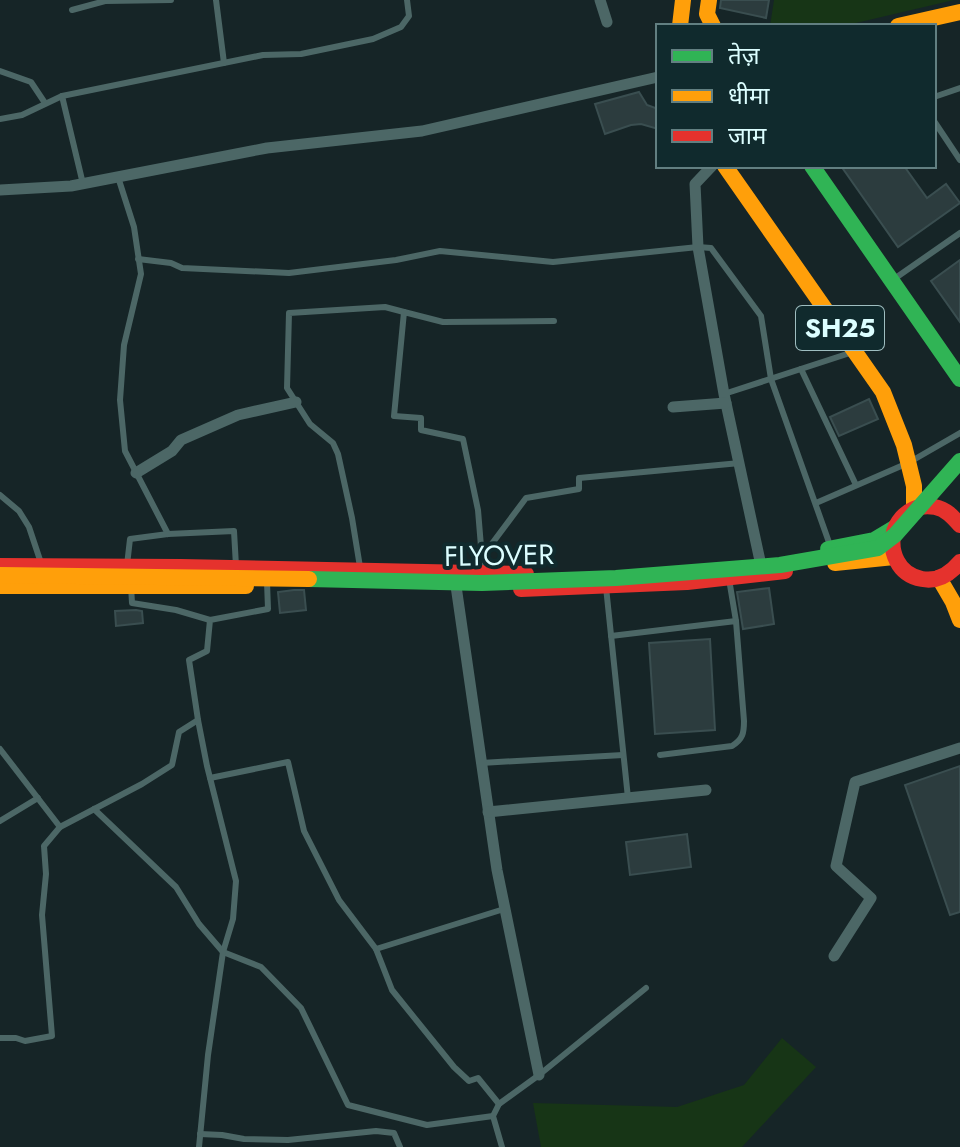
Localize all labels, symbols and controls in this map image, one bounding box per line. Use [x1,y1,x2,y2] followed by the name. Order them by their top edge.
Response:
[656,24,936,168] legend
[728,38,761,73] text: तेज़
[728,78,770,113] text: धीमा
[728,118,767,153] text: जाम
[796,306,884,350] road number: SH25
[444,534,555,577] street label: FLYOVER

